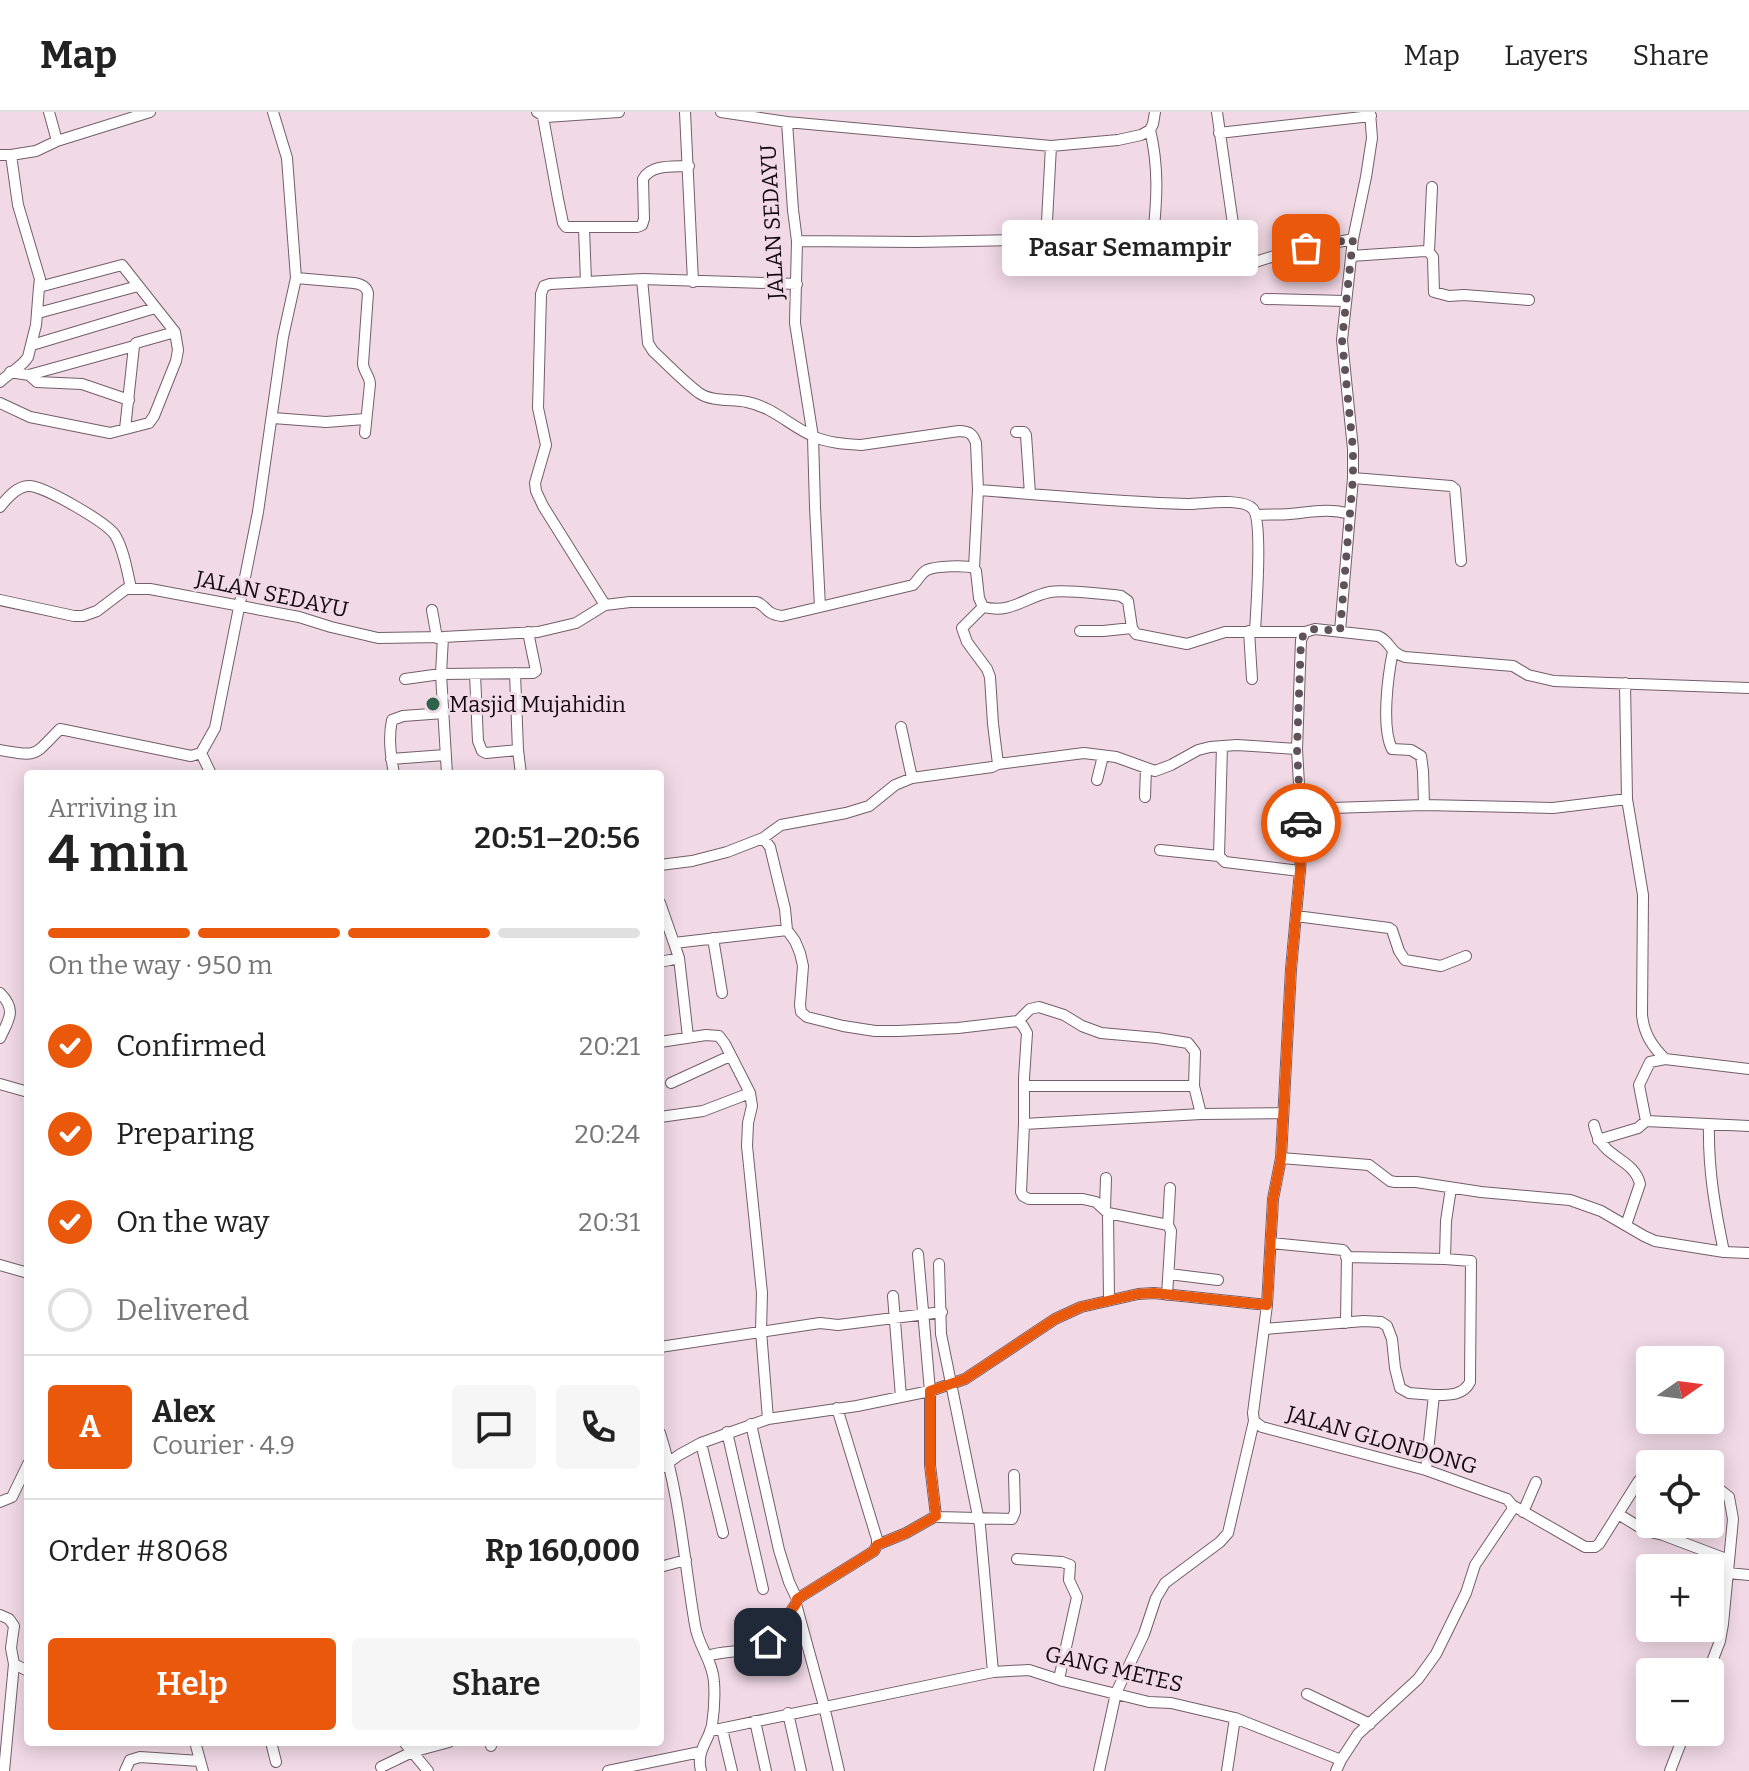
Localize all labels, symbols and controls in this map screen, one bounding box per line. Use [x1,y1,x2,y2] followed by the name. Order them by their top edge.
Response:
[40,32,117,78] text: Map
[1403,39,1460,72] text: Map
[1504,39,1588,72] text: Layers
[1632,39,1709,72] text: Share
[754,144,790,301] street label: JALAN SEDAYU
[1272,214,1340,282] pin
[1002,220,1258,276] callout: Pasar Semampir
[1284,226,1328,270] icon: bag
[1029,232,1232,263] text: Pasar Semampir
[192,564,351,623] street label: JALAN SEDAYU
[449,691,626,718] place label: Masjid Mujahidin
[424,695,442,713] marker: Masjid Mujahidin
[1261,783,1341,863] courier
[48,793,177,824] text: Arriving in
[1279,801,1323,845] icon: car
[474,820,640,856] text: 20:51–20:56
[48,822,188,885] text: 4 min
[48,950,273,981] text: On the way · 950 m
[48,1024,92,1068] icon: check
[116,1028,266,1064] text: Confirmed
[579,1031,640,1062] text: 20:21
[48,1112,92,1156] icon: check
[116,1116,254,1152] text: Preparing
[574,1119,640,1150] text: 20:24
[48,1200,92,1244] icon: check
[116,1204,269,1240] text: On the way
[578,1207,640,1238] text: 20:31
[116,1292,249,1328] text: Delivered
[1636,1346,1724,1434] north arrow
[1636,1346,1724,1746] map controls
[452,1385,536,1469] button: chat
[556,1385,640,1469] button: phone
[152,1394,215,1430] text: Alex
[1283,1400,1480,1480] street label: JALAN GLONDONG
[79,1409,101,1445] text: A
[152,1430,295,1461] text: Courier · 4.9
[1636,1450,1724,1538] button: locate
[48,1533,229,1569] text: Order #8068
[485,1533,640,1569] text: Rp 160,000
[1636,1554,1724,1642] button: +
[734,1608,802,1676] pin
[746,1620,790,1664] icon: home
[48,1638,336,1730] button: Help
[352,1638,640,1730] button: Share
[1042,1640,1186,1698] street label: GANG METES
[1636,1658,1724,1746] button: −

